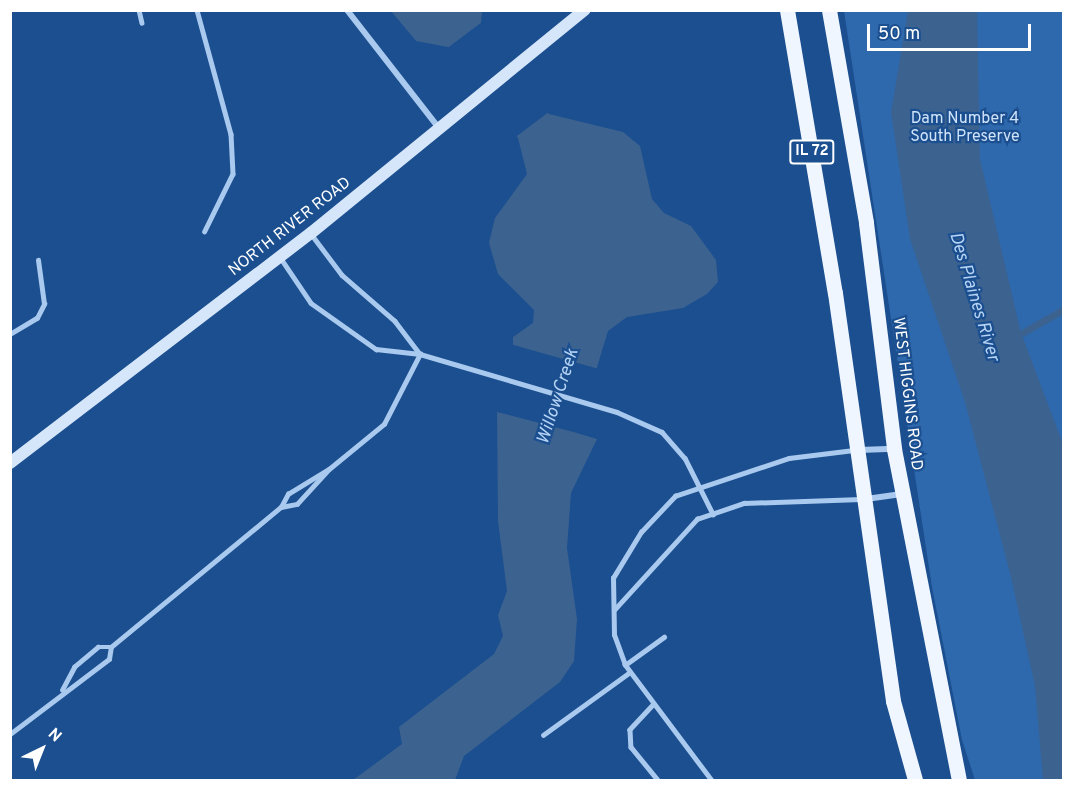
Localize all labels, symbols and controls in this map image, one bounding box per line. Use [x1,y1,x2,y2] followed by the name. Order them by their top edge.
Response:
[870,12,1034,50] scale bar
[878,23,920,46] text: 50 m
[910,109,1020,147] park label: Dam Number 4 South Preserve
[788,140,836,164] road number: IL 72
[225,173,355,281] street label: NORTH RIVER ROAD
[943,230,1003,364] water label: Des Plaines River
[888,316,926,472] street label: WEST HIGGINS ROAD
[533,347,585,447] water label: Willow Creek
[12,719,72,779] north arrow
[43,725,65,747] text: N

